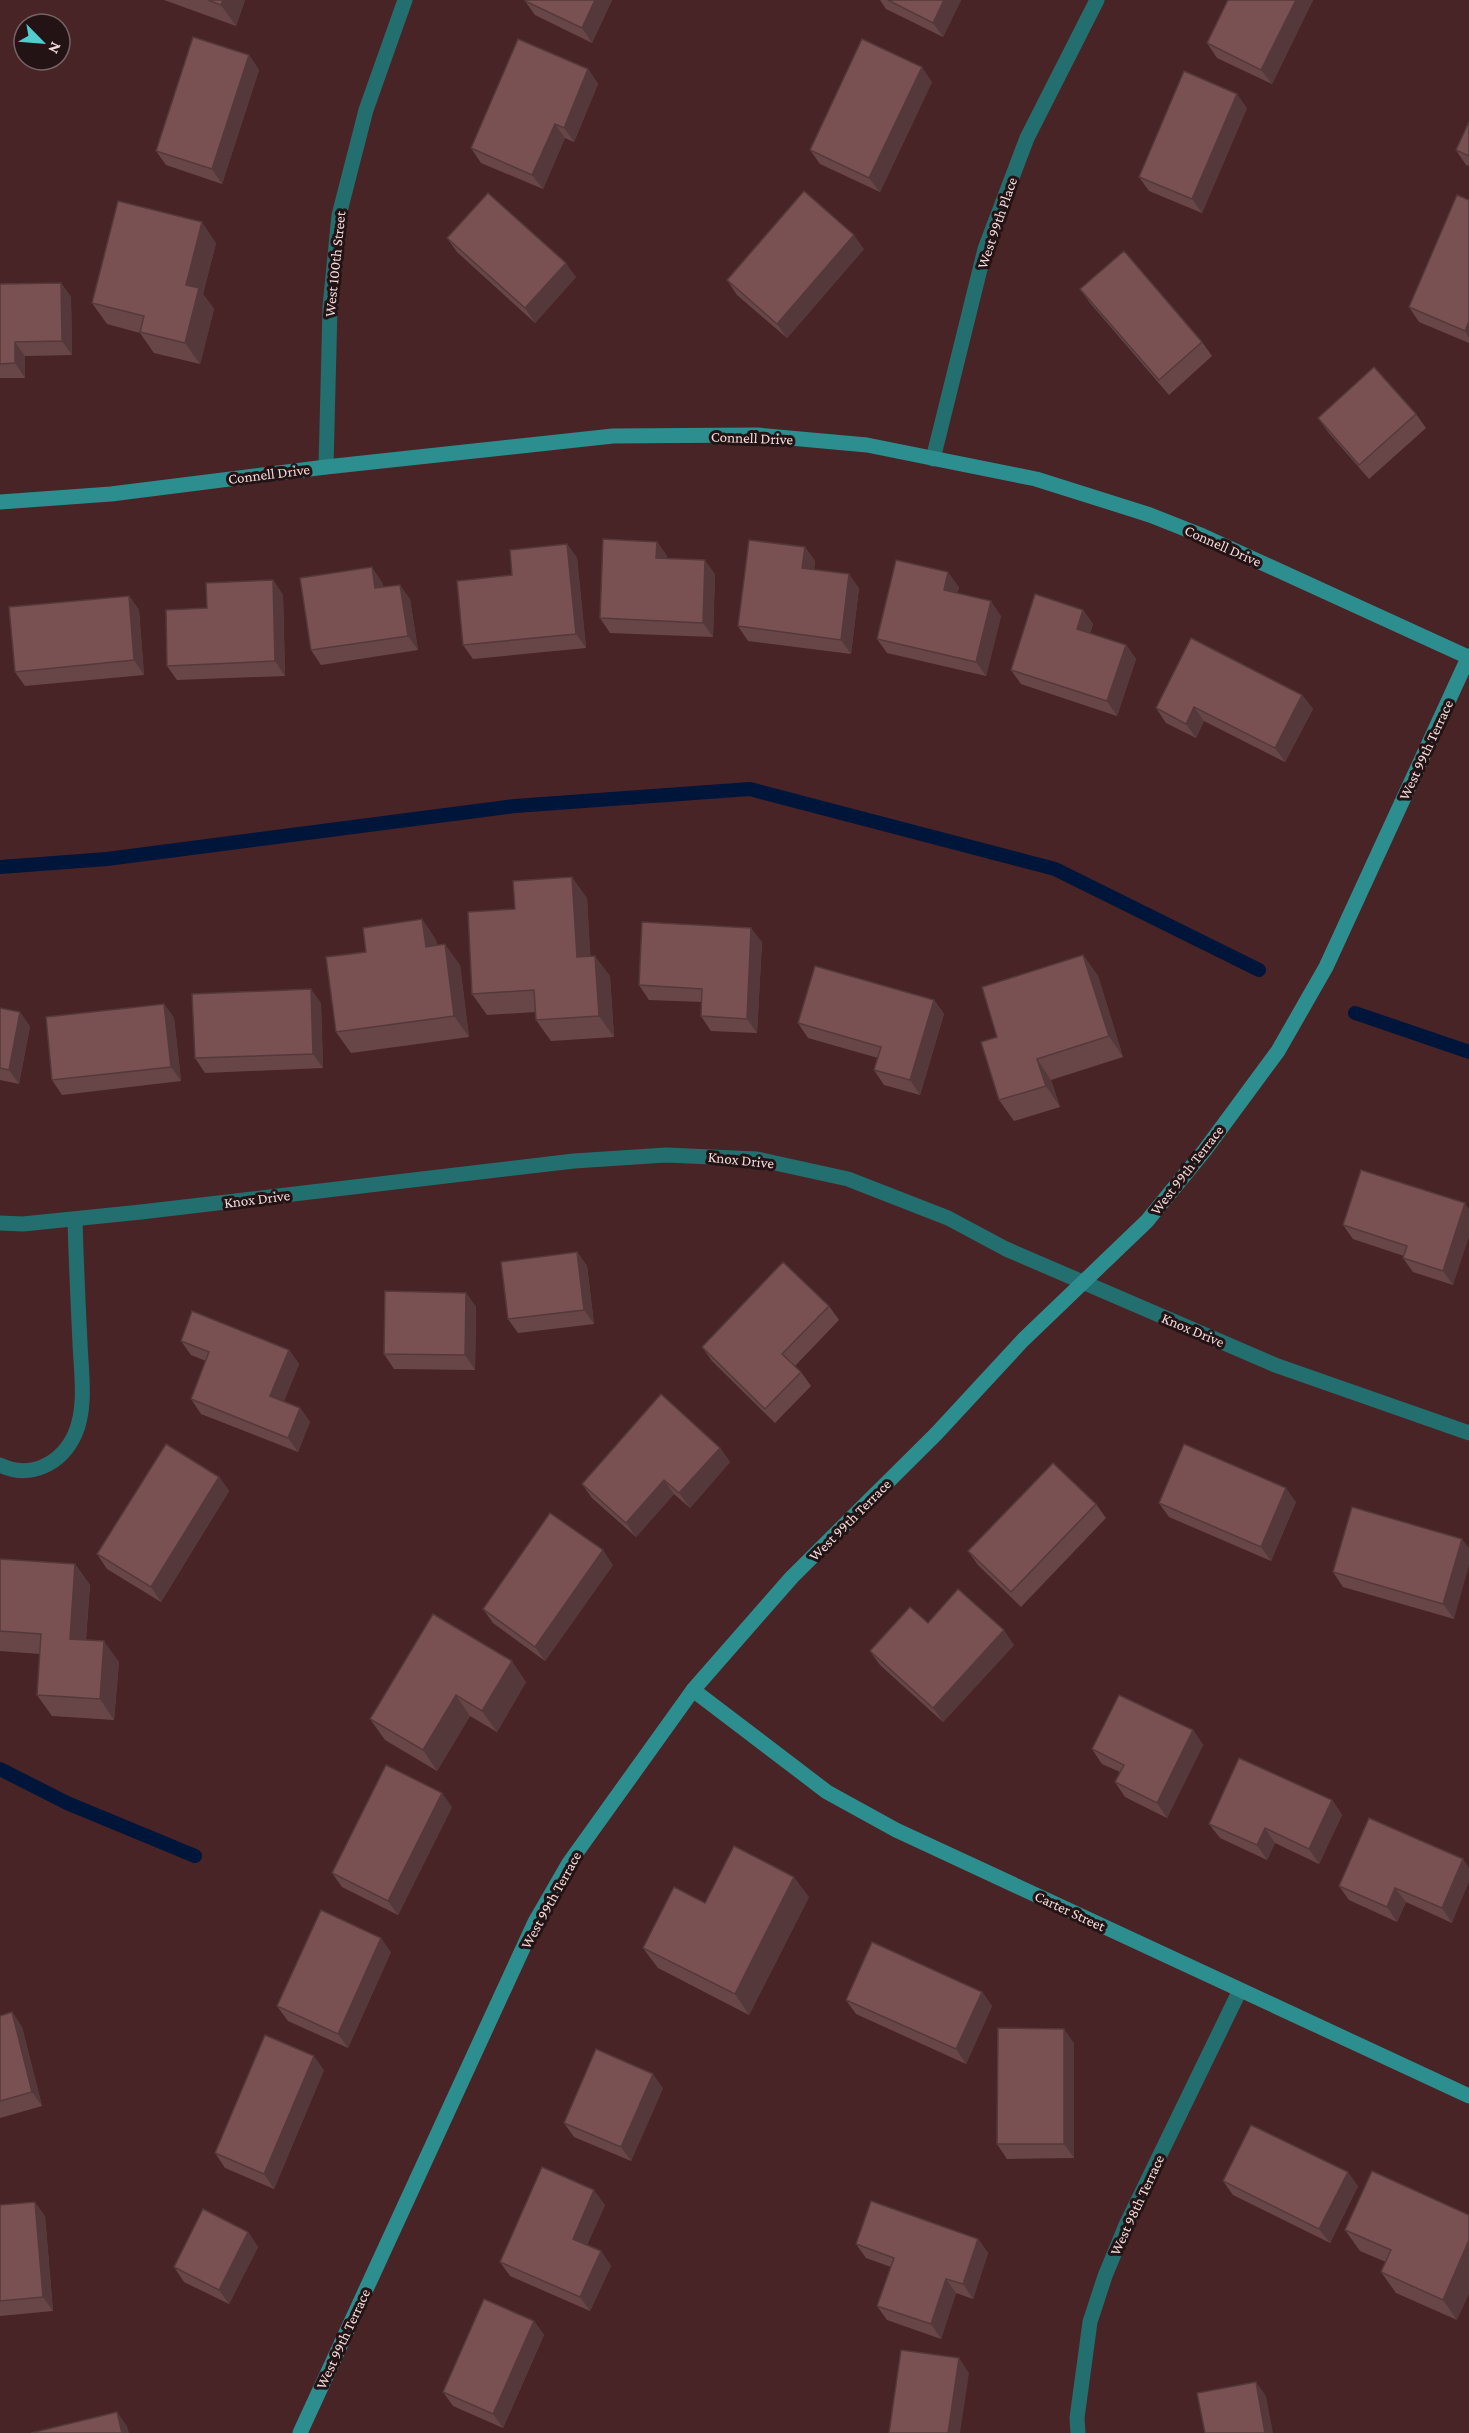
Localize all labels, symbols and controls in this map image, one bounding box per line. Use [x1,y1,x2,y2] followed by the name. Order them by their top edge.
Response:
[12,12,72,72] north arrow
[45,40,65,57] text: N
[974,175,1020,271] street label: West 99th Place
[321,209,349,318] street label: West 100th Street
[711,429,794,447] street label: Connell Drive
[227,461,311,487] street label: Connell Drive
[1182,522,1264,570] street label: Connell Drive
[1396,697,1456,803] street label: West 99th Terrace
[1147,1122,1227,1218] street label: West 99th Terrace
[707,1149,775,1171] street label: Knox Drive
[223,1187,291,1211] street label: Knox Drive
[1159,1310,1227,1350] street label: Knox Drive
[806,1476,894,1564] street label: West 99th Terrace
[518,1848,585,1951] street label: West 99th Terrace
[1032,1888,1109,1935] street label: Carter Street
[1107,2152,1167,2258] street label: West 98th Terrace
[313,2286,373,2392] street label: West 99th Terrace

